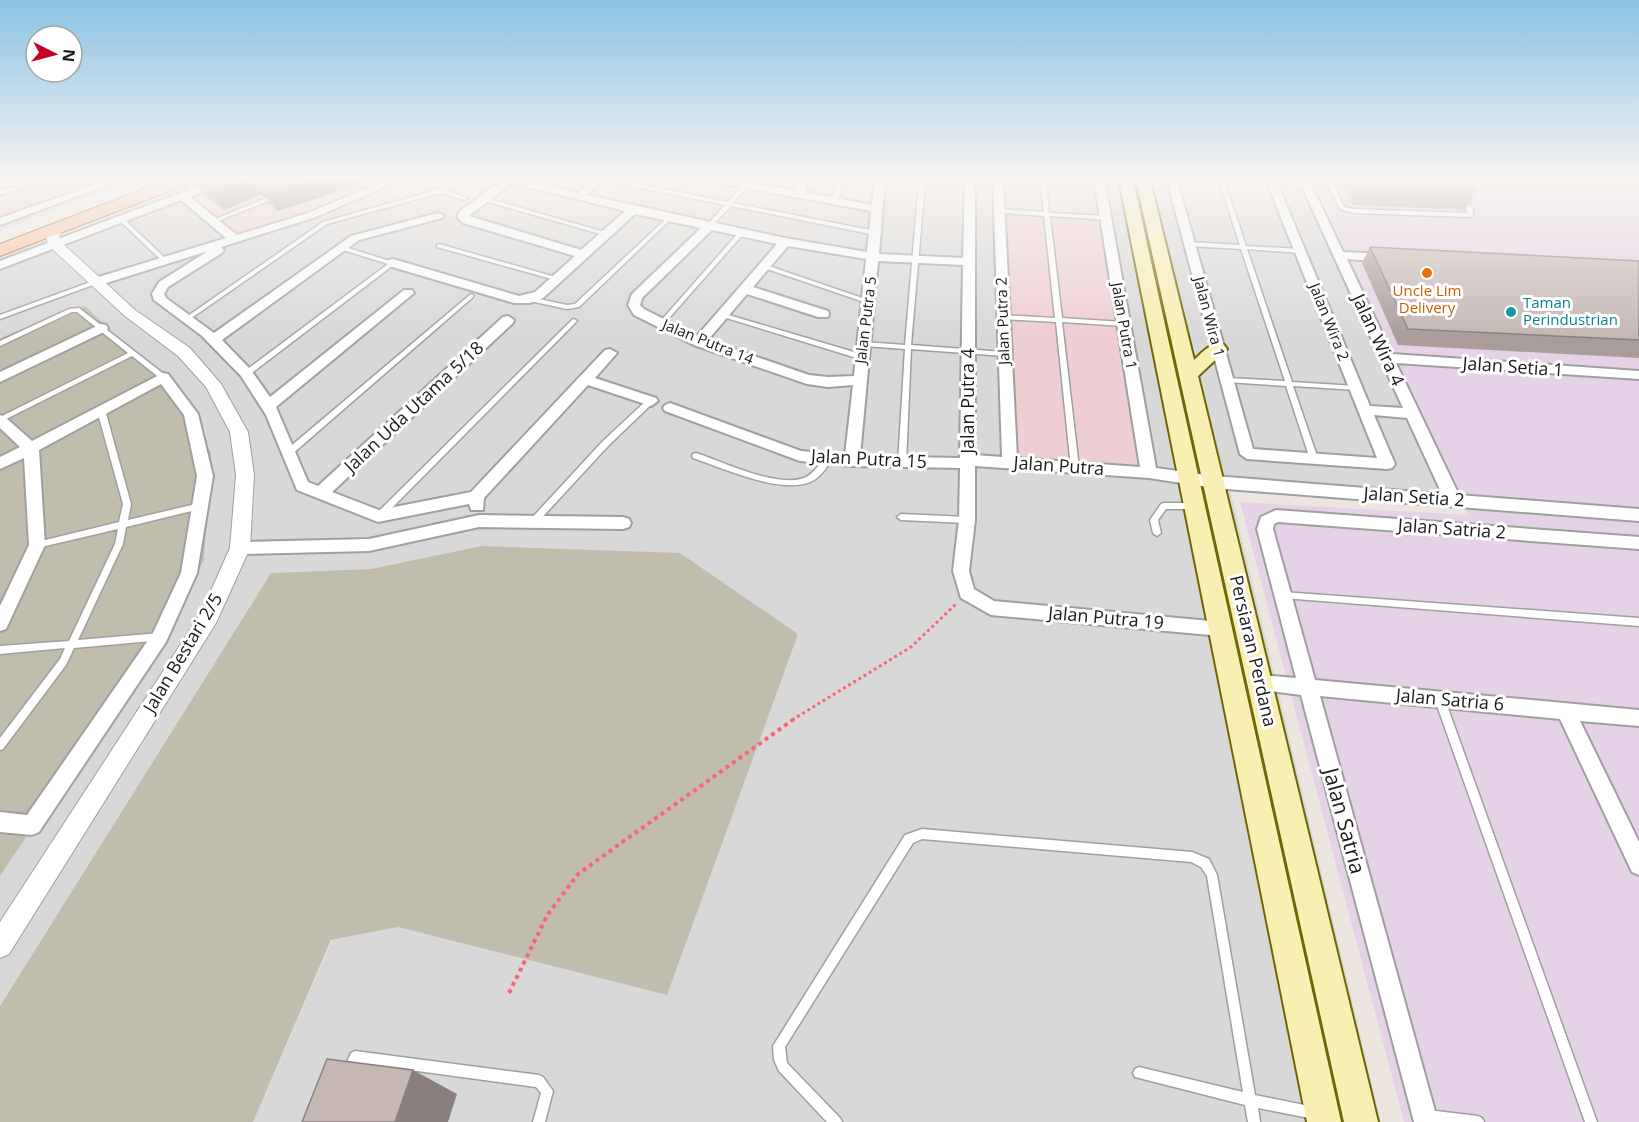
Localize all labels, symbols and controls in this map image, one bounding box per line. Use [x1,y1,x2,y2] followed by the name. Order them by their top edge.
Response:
[24,24,84,84] north arrow
[57,48,81,63] text: N
[1420,266,1434,280] marker: Uncle Lim Delivery
[1189,273,1230,359] street label: Jalan Wira 1
[849,275,880,367] street label: Jalan Putra 5
[990,277,1014,367] street label: Jalan Putra 2
[1305,278,1355,363] street label: Jalan Wira 2
[1107,279,1142,371] street label: Jalan Putra 1
[1393,280,1461,317] place label: Uncle Lim Delivery
[1346,288,1411,389] street label: Jalan Wira 4
[1523,292,1618,329] place label: Taman Perindustrian
[1504,305,1518,319] marker: Taman Perindustrian
[658,313,757,369] street label: Jalan Putra 14
[337,335,488,479] street label: Jalan Uda Utama 5/18
[955,348,979,456] street label: Jalan Putra 4
[1460,350,1564,381] street label: Jalan Setia 1
[809,443,928,473] street label: Jalan Putra 15
[1011,450,1105,480] street label: Jalan Putra
[1361,480,1465,511] street label: Jalan Setia 2
[1395,512,1507,544] street label: Jalan Satria 2
[1225,573,1283,729] street label: Persiaran Perdana
[136,588,227,718] street label: Jalan Bestari 2/5
[1045,600,1165,634] street label: Jalan Putra 19
[1393,682,1505,716] street label: Jalan Satria 6
[1317,763,1373,877] street label: Jalan Satria

